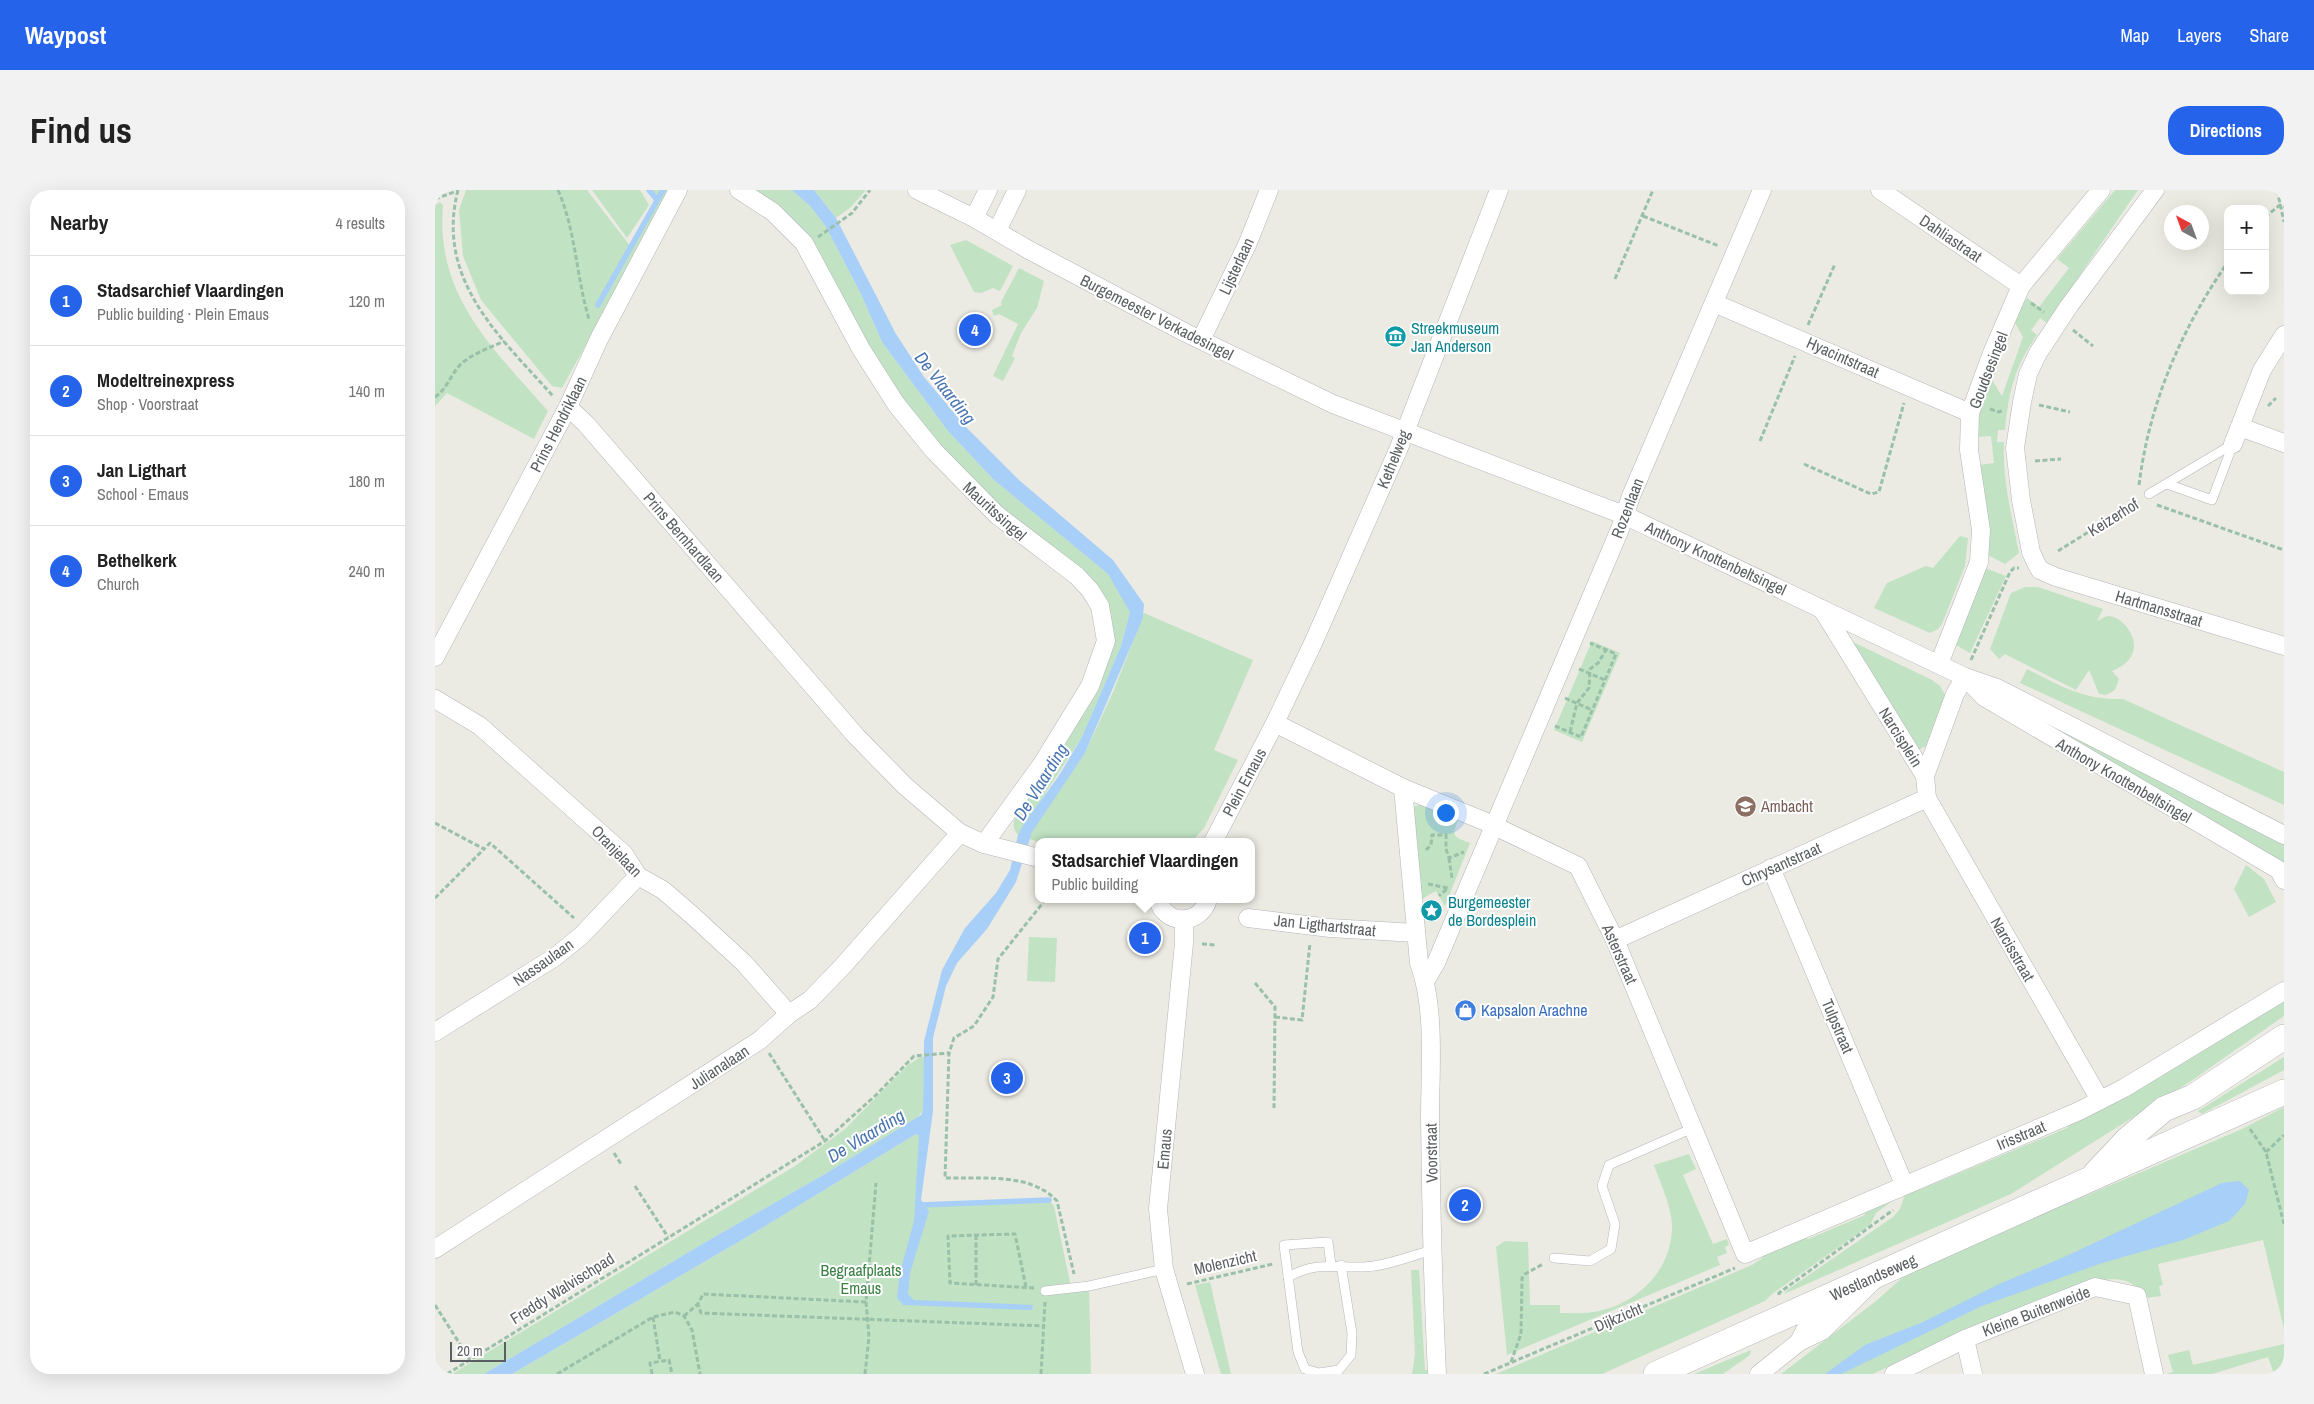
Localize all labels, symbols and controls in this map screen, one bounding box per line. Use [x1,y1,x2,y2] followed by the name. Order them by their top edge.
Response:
[25,19,106,51] text: Waypost
[2121,23,2149,48] text: Map
[2177,23,2222,48] text: Layers
[2250,23,2289,48] text: Share
[2168,106,2284,155] button: Directions
[30,107,132,154] text: Find us
[2164,205,2209,250] north arrow
[2224,205,2269,295] map controls
[2224,205,2269,250] button: +
[50,208,108,237] text: Nearby
[1916,209,1987,267] street label: Dahliastraat
[335,212,385,234] text: 4 results
[1213,234,1259,298] street label: Lijsterlaan
[2224,250,2269,295] button: −
[1077,269,1237,365] street label: Burgemeester Verkadesingel
[97,277,284,303] text: Stadsarchief Vlaardingen
[62,290,70,312] text: 1
[349,290,385,312] text: 120 m
[97,303,269,325] text: Public building · Plein Emaus
[959,311,991,349] pin: 4
[1411,317,1499,357] place label: Streekmuseum Jan Anderson
[1383,325,1407,349] museum icon: Streekmuseum Jan Anderson
[1963,328,2013,412] street label: Goudsesingel
[1803,331,1883,383] street label: Hyacintstraat
[909,346,982,429] water label: De Vlaarding
[97,367,235,393] text: Modeltreinexpress
[524,372,592,476] street label: Prins Hendriklaan
[62,380,70,402] text: 2
[349,380,385,402] text: 140 m
[97,393,198,415] text: Shop · Voorstraat
[1371,426,1415,492] street label: Kethelweg
[97,457,186,483] text: Jan Ligthart
[62,470,70,492] text: 3
[349,470,385,492] text: 180 m
[1605,475,1649,541] street label: Rozenlaan
[958,476,1032,546] street label: Mauritssingel
[97,483,189,505] text: School · Emaus
[639,487,729,587] street label: Prins Bernhardlaan
[2083,493,2143,541] street label: Keizerhof
[1641,515,1790,600] street label: Anthony Knottenbeltsingel
[97,547,177,573] text: Bethelkerk
[62,560,70,582] text: 4
[349,560,385,582] text: 240 m
[97,573,139,595] text: Church
[2113,584,2205,632] street label: Hartmansstraat
[1874,703,1928,771] street label: Narcisplein
[2051,732,2196,828] street label: Anthony Knottenbeltsingel
[1007,739,1074,825] water label: De Vlaarding
[1217,744,1271,820] street label: Plein Emaus
[1733,794,1757,818] school or university icon: Ambacht
[1760,795,1813,817] place label: Ambacht
[1433,800,1459,826] your location
[587,820,647,882] street label: Oranjelaan
[1738,836,1825,891] street label: Chrysantstraat
[1035,838,1255,903] popup
[1051,847,1239,873] text: Stadsarchief Vlaardingen
[1051,873,1138,895] text: Public building
[1448,891,1536,931] place label: Burgemeester de Bordesplein
[1420,899,1444,923] place icon: Burgemeester de Bordesplein
[1273,909,1377,941] street label: Jan Ligthartstraat
[1986,913,2040,985] street label: Narcisstraat
[1129,919,1161,957] pin: 1
[1597,920,1643,988] street label: Asterstraat
[508,933,578,991] street label: Nassaulaan
[1817,995,1859,1057] street label: Tulpstraat
[1453,998,1477,1022] shop icon: Kapsalon Arachne
[1481,999,1588,1021] place label: Kapsalon Arachne
[685,1039,753,1095] street label: Julianalaan
[991,1059,1023,1097] pin: 3
[822,1103,909,1168] water label: De Vlaarding
[1993,1115,2049,1155] street label: Irisstraat
[1419,1123,1443,1183] street label: Voorstraat
[1151,1128,1177,1170] street label: Emaus
[1449,1186,1481,1224] pin: 2
[1192,1244,1259,1280] street label: Molenzicht
[506,1247,618,1329] street label: Freddy Walvischpad
[1826,1248,1920,1306] street label: Westlandseweg
[821,1259,901,1299] park label: Begraafplaats Emaus
[1979,1280,2093,1342] street label: Kleine Buitenweide
[1591,1297,1646,1337] street label: Dijkzicht
[450,1339,506,1362] scale bar
[457,1342,483,1360] text: 20 m

